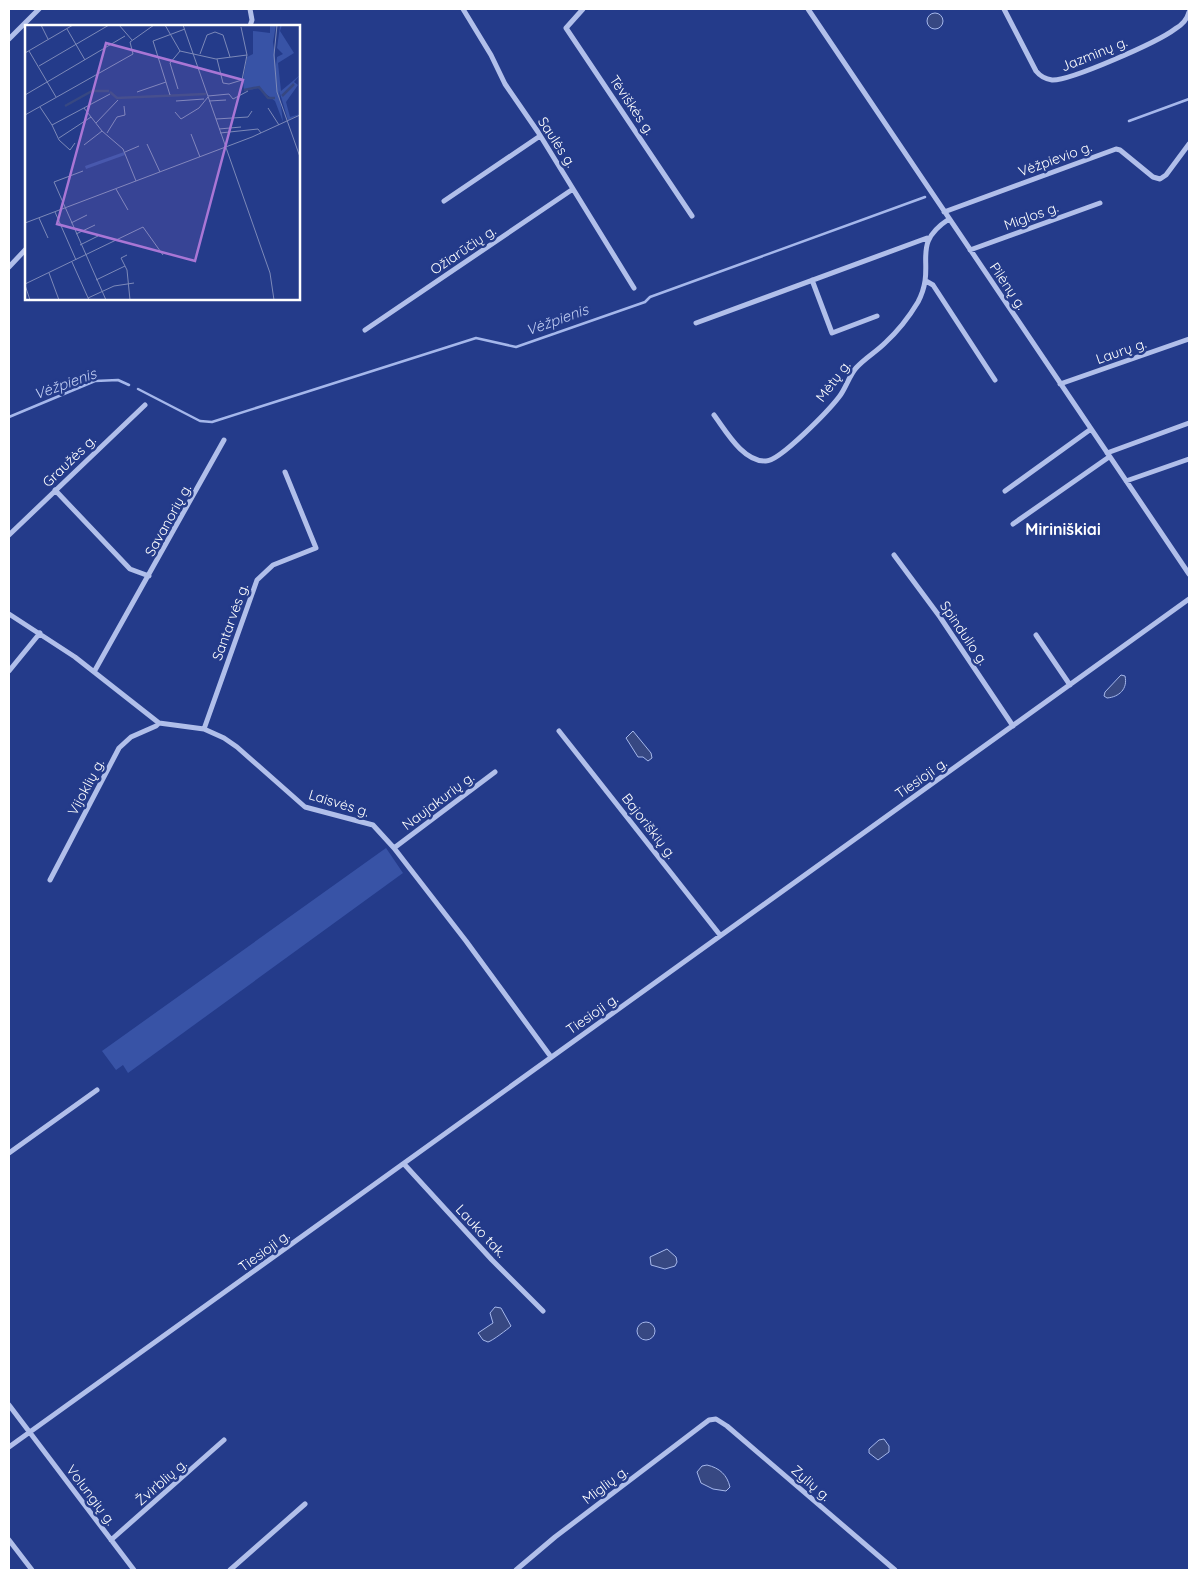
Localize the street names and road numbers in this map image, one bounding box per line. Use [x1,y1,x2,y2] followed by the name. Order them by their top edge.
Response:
[1058,33,1130,75] street label: Jazminų g.
[605,72,659,138] street label: Tėviškės g.
[534,113,580,171] street label: Saulės g.
[1016,137,1094,181] street label: Vėžpievio g.
[1001,198,1061,234] street label: Miglos g.
[427,221,499,279] street label: Ožiarūčių g.
[986,259,1030,313] street label: Pilėnų g.
[1093,334,1149,368] street label: Laurų g.
[812,357,854,405] street label: Mėtų g.
[38,431,100,491] street label: Graužės g.
[141,481,195,559] street label: Savanorių g.
[208,581,252,663] street label: Santarvės g.
[936,597,992,669] street label: Spindulio g.
[892,754,950,802] street label: Tiesioji g.
[64,756,108,818] street label: Vijoklių g.
[398,768,478,834] street label: Naujakurių g.
[307,785,371,821] street label: Laisvės g.
[618,790,680,862] street label: Bajoriškių g.
[563,990,621,1038] street label: Tiesioji g.
[452,1201,510,1261] street label: Lauko tak.
[235,1226,293,1276] street label: Tiesioji g.
[131,1455,191,1509] street label: Žvirblių g.
[62,1461,120,1529] street label: Volungių g.
[788,1461,834,1505] street label: Zylių g.
[579,1462,631,1508] street label: Miglių g.

